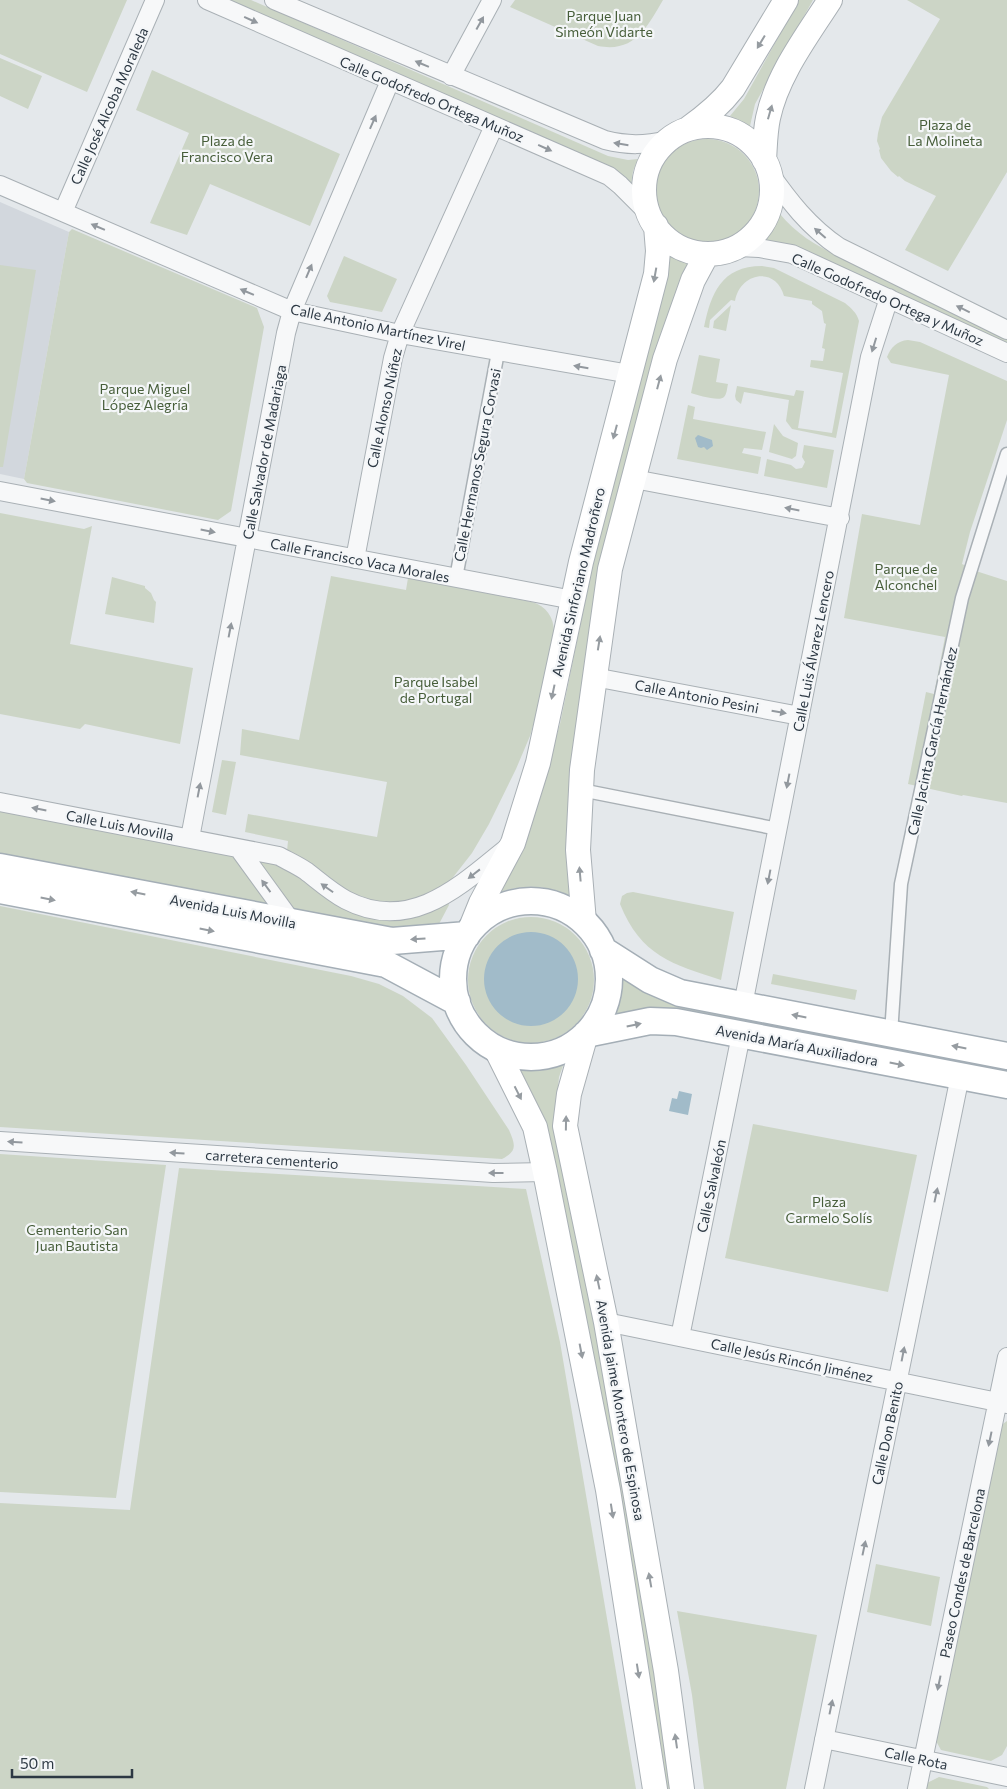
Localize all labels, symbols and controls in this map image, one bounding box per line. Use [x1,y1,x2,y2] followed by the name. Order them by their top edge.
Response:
[555,7,653,40] park label: Parque Juan Simeón Vidarte
[244,16,258,24] one-way arrow
[475,16,484,29] one-way arrow
[67,25,151,187] street label: Calle José Alcoba Moraleda
[757,35,766,48] one-way arrow
[337,52,527,146] street label: Calle Godofredo Ortega Muñoz
[415,59,429,67] one-way arrow
[767,104,775,119] one-way arrow
[369,115,377,129] one-way arrow
[907,116,983,149] park label: Plaza de La Molineta
[181,132,273,165] park label: Plaza de Francisco Vera
[613,139,629,147] one-way arrow
[538,145,552,153] one-way arrow
[91,223,105,231] one-way arrow
[814,228,826,239] one-way arrow
[789,249,987,349] street label: Calle Godofredo Ortega y Muñoz
[305,264,313,278] one-way arrow
[651,267,659,283] one-way arrow
[240,287,254,295] one-way arrow
[289,300,467,354] street label: Calle Antonio Martínez Virel
[956,305,970,313] one-way arrow
[870,337,878,352] one-way arrow
[363,347,405,469] street label: Calle Alonso Núñez
[573,362,589,370] one-way arrow
[239,363,289,541] street label: Calle Salvador de Madariaga
[450,367,504,563] street label: Calle Hermanos Segura Corvasi
[655,375,663,390] one-way arrow
[100,380,190,413] park label: Parque Miguel López Alegría
[610,424,618,439] one-way arrow
[548,486,608,678] street label: Avenida Sinforiano Madroñero
[40,497,56,505] one-way arrow
[785,505,800,513] one-way arrow
[200,527,216,535] one-way arrow
[269,534,451,586] street label: Calle Francisco Vaca Morales
[875,560,938,593] park label: Parque de Alconchel
[789,569,837,733] street label: Calle Luis Álvarez Lencero
[226,622,234,638] one-way arrow
[595,634,603,650] one-way arrow
[904,645,960,837] street label: Calle Jacinta García Hernández
[394,673,478,706] park label: Parque Isabel de Portugal
[634,676,760,716] street label: Calle Antonio Pesini
[549,684,557,700] one-way arrow
[772,708,788,716] one-way arrow
[783,773,791,789] one-way arrow
[196,782,204,798] one-way arrow
[30,805,46,813] one-way arrow
[65,806,175,844] street label: Calle Luis Movilla
[576,866,584,882] one-way arrow
[468,868,481,879] one-way arrow
[765,870,773,885] one-way arrow
[261,879,271,893] one-way arrow
[320,883,334,893] one-way arrow
[129,889,145,897] one-way arrow
[168,890,298,932] street label: Avenida Luis Movilla
[40,896,56,904] one-way arrow
[200,926,215,934] one-way arrow
[410,935,426,943] one-way arrow
[791,1012,807,1020] one-way arrow
[626,1020,642,1028] one-way arrow
[714,1021,880,1069] street label: Avenida María Auxiliadora
[951,1042,967,1050] one-way arrow
[889,1061,905,1069] one-way arrow
[514,1085,522,1100] one-way arrow
[562,1115,570,1131] one-way arrow
[6,1138,22,1146] one-way arrow
[693,1138,729,1234] street label: Calle Salvaleón
[205,1146,339,1172] street label: carretera cementerio
[169,1148,185,1156] one-way arrow
[488,1169,504,1177] one-way arrow
[932,1187,940,1203] one-way arrow
[786,1193,872,1226] park label: Plaza Carmelo Solís
[26,1221,128,1254] park label: Cementerio San Juan Bautista
[593,1274,601,1290] one-way arrow
[593,1298,649,1522] street label: Avenida Jaime Montero de Espinosa
[709,1334,875,1386] street label: Calle Jesús Rincón Jiménez
[577,1344,585,1359] one-way arrow
[899,1347,907,1362] one-way arrow
[868,1380,906,1486] street label: Calle Don Benito
[986,1431,994,1446] one-way arrow
[936,1487,988,1659] street label: Paseo Condes de Barcelona
[608,1503,616,1519] one-way arrow
[860,1539,868,1555] one-way arrow
[646,1572,654,1588] one-way arrow
[634,1664,642,1680] one-way arrow
[935,1676,943,1691] one-way arrow
[827,1699,835,1714] one-way arrow
[671,1732,679,1748] one-way arrow
[883,1743,949,1773] street label: Calle Rota
[12,1746,132,1778] scale bar
[20,1754,54,1772] text: 50 m

